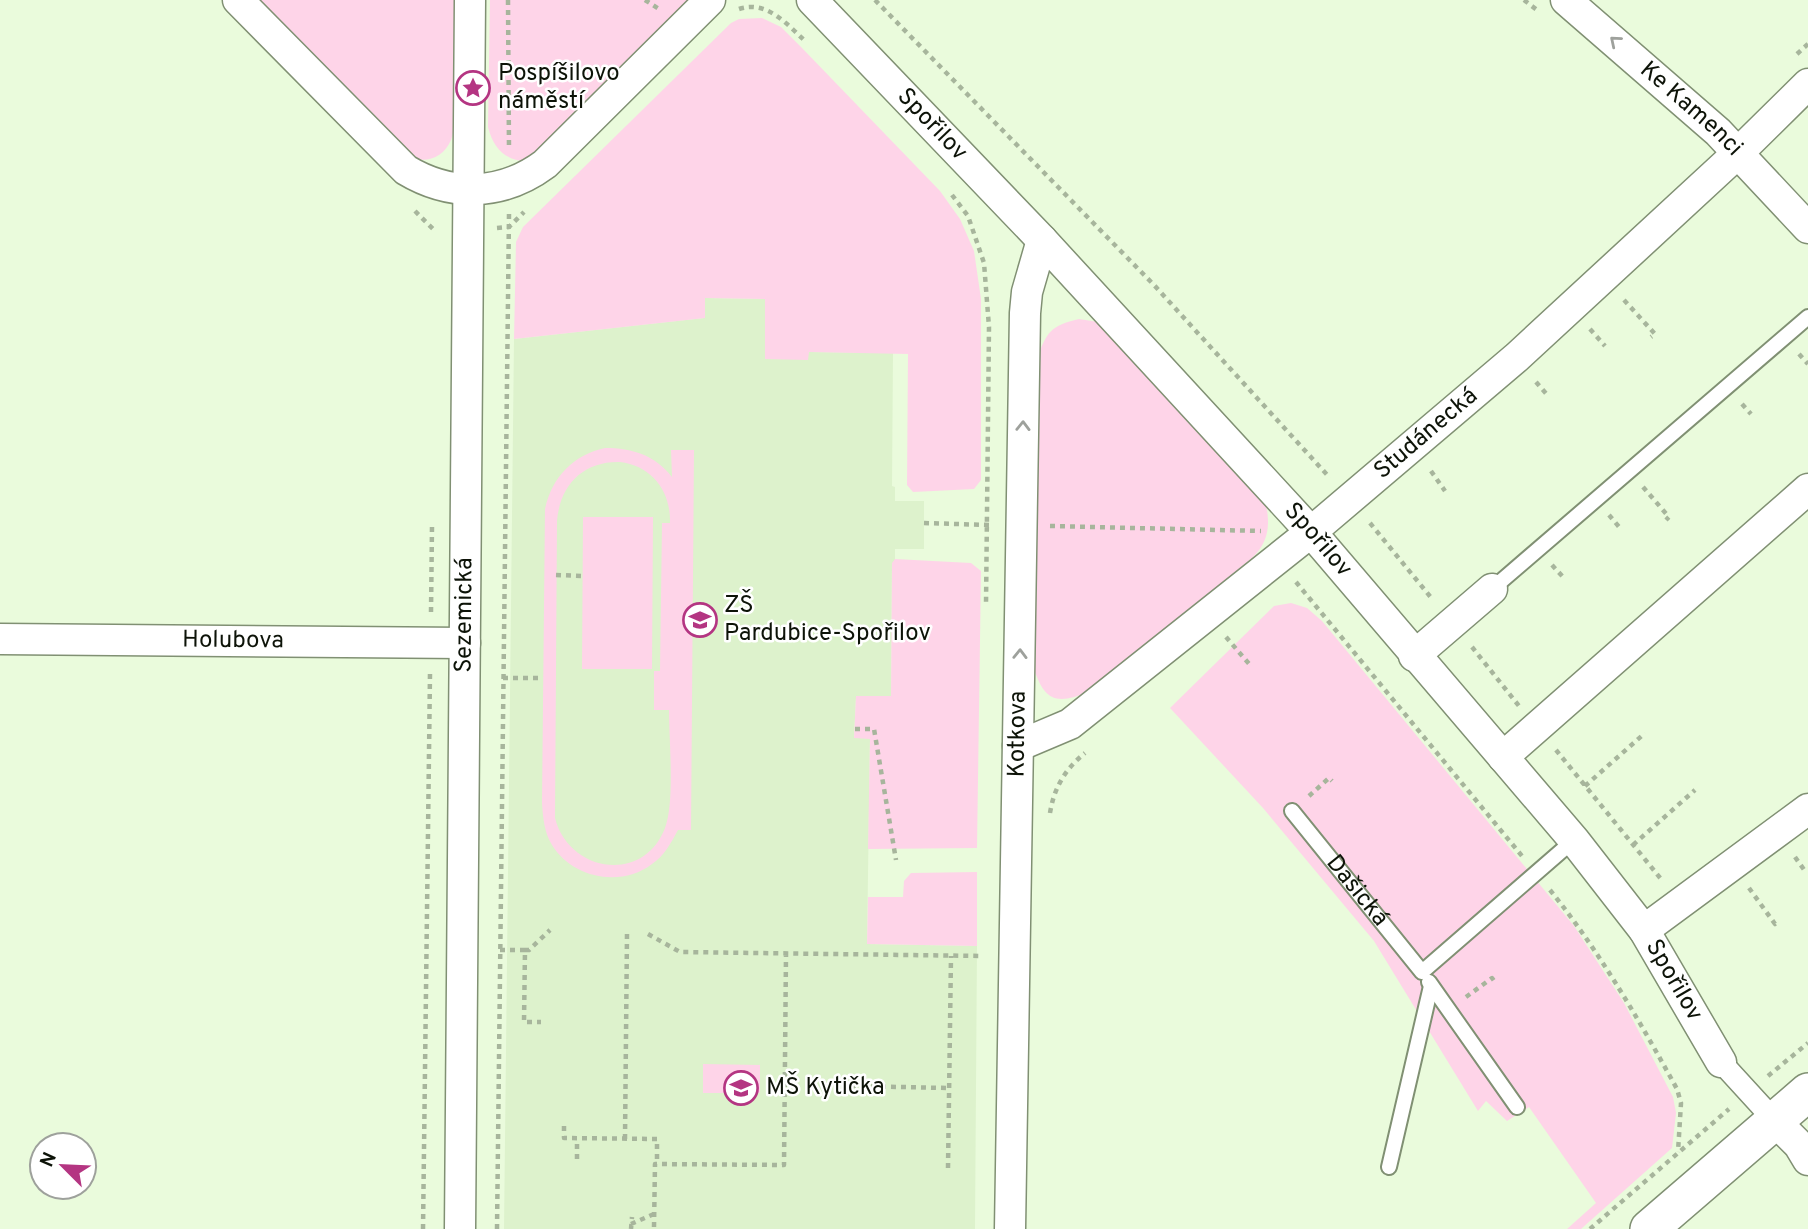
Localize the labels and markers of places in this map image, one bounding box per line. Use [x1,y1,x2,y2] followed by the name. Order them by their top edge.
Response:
[498,59,620,117] place label: Pospíšilovo náměstí
[454,69,492,107] place icon: Pospíšilovo náměstí
[724,589,931,649] place label: ZŠ Pardubice-Spořilov
[681,601,719,639] school or university icon: ZŠ Pardubice-Spořilov
[722,1069,760,1107] school or university icon: MŠ Kytička
[766,1071,885,1103] place label: MŠ Kytička

